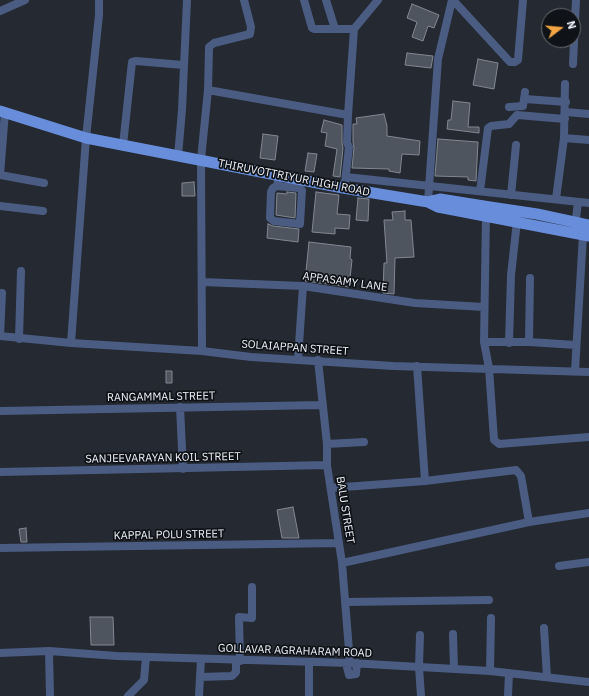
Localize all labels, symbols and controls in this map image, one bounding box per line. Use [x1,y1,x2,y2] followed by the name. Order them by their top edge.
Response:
[541,8,581,48] north arrow
[564,19,579,31] text: N
[217,157,371,199] street label: THIRUVOTTRIYUR HIGH ROAD
[302,270,388,294] street label: APPASAMY LANE
[241,338,349,358] street label: SOLAIAPPAN STREET
[107,389,215,405] street label: RANGAMMAL STREET
[85,450,241,466] street label: SANJEEVARAYAN KOIL STREET
[333,475,357,545] street label: BALU STREET
[114,527,224,543] street label: KAPPAL POLU STREET
[218,642,372,660] street label: GOLLAVAR AGRAHARAM ROAD

